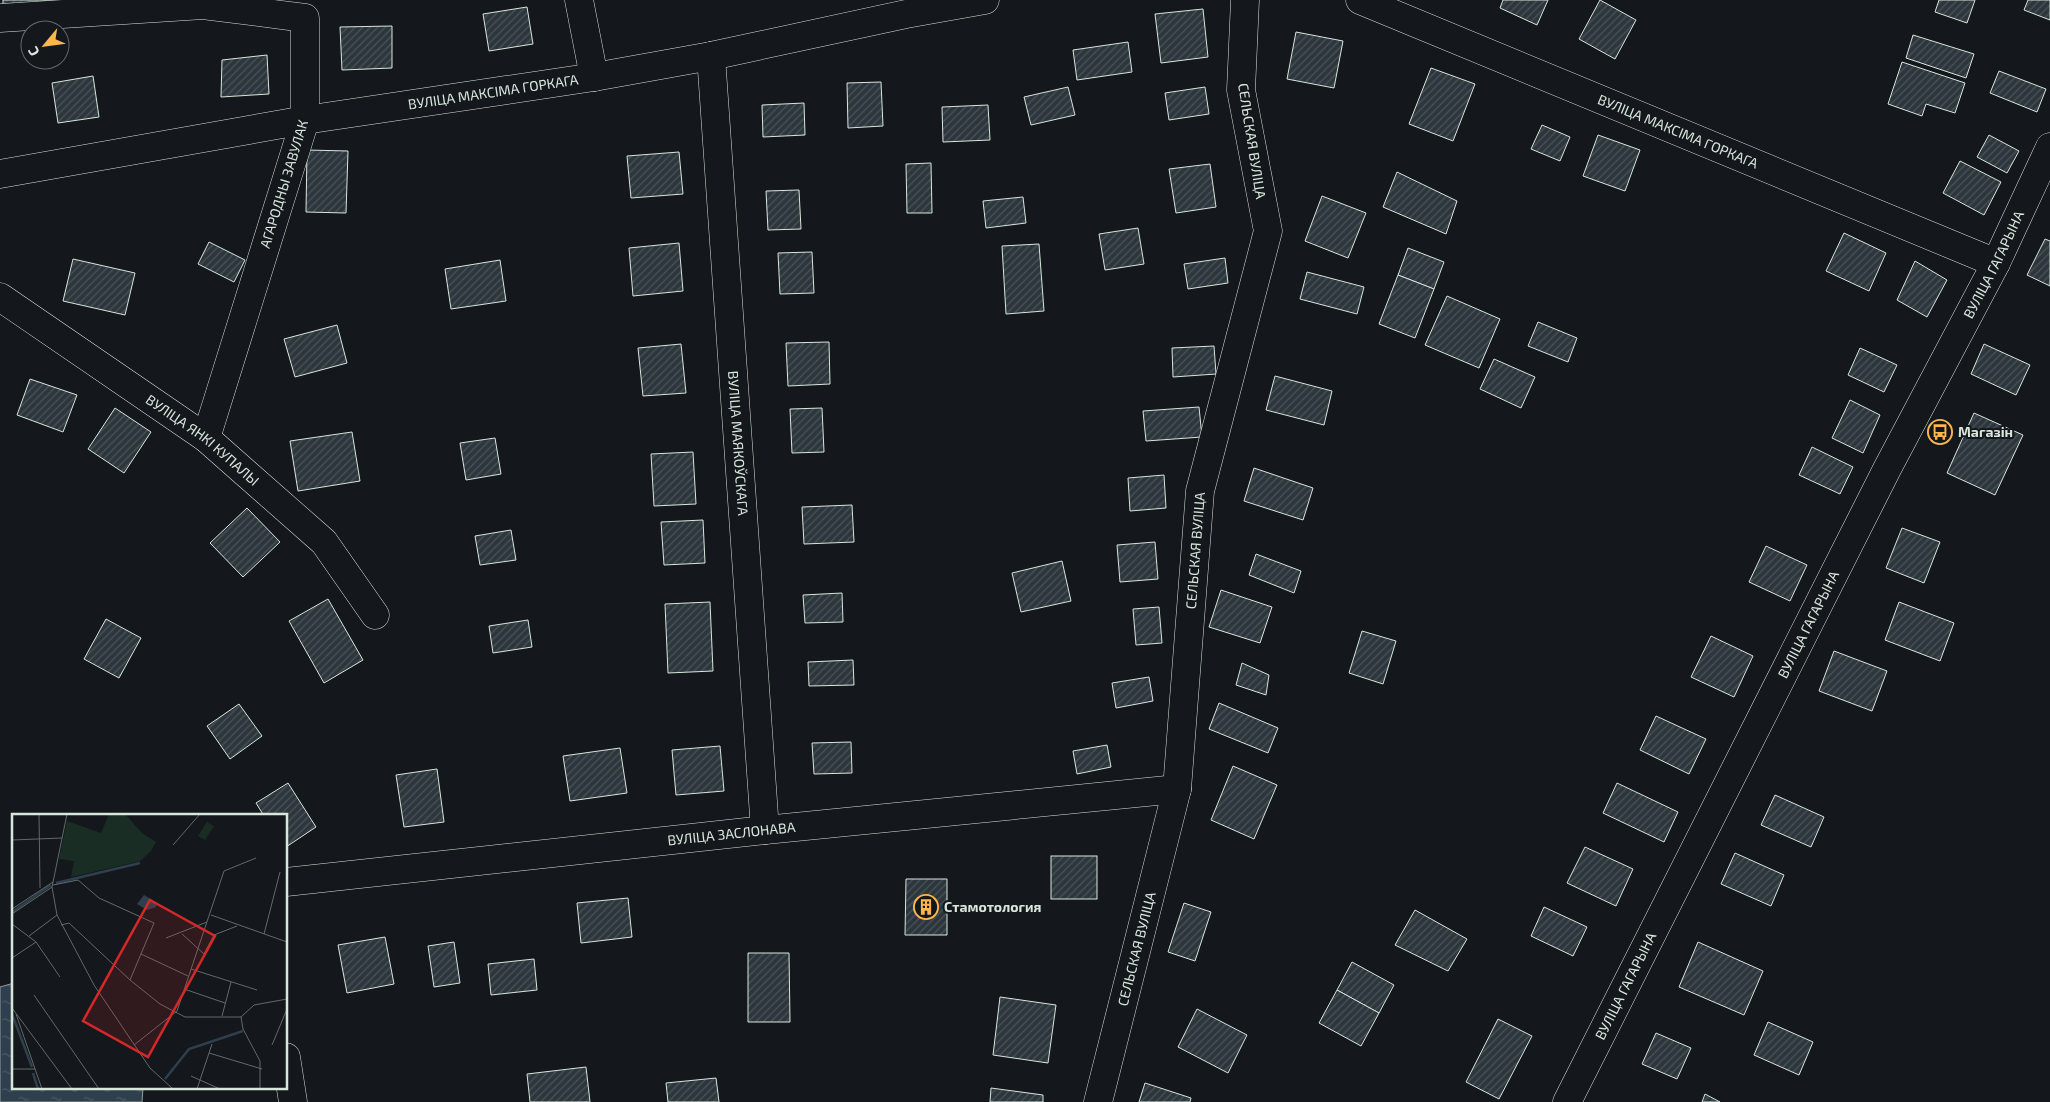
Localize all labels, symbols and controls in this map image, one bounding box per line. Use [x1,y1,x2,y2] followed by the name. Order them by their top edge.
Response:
[20,20,70,70] north arrow
[24,44,43,59] text: С
[407,70,580,113] street label: ВУЛІЦА МАКСІМА ГОРКАГА
[1235,82,1270,200] street label: СЕЛЬСКАЯ ВУЛІЦА
[1595,90,1761,172] street label: ВУЛІЦА МАКСІМА ГОРКАГА
[256,118,311,250] street label: АГАРОДНЫ ЗАВУЛАК
[1959,208,2027,321] street label: ВУЛІЦА ГАГАРЫНА
[725,370,752,516] street label: ВУЛІЦА МАЯКОЎСКАГА
[143,390,263,489] street label: ВУЛІЦА ЯНКІ КУПАЛЫ
[1927,419,1953,445] bus stop icon: Магазін
[1958,423,2013,440] place label: Магазін
[1182,491,1208,610] street label: СЕЛЬСКАЯ ВУЛІЦА
[1774,567,1842,681] street label: ВУЛІЦА ГАГАРЫНА
[12,814,288,1090] inset map
[666,818,796,849] street label: ВУЛІЦА ЗАСЛОНАВА
[1114,889,1159,1008] street label: СЕЛЬСКАЯ ВУЛІЦА
[913,894,939,920] building icon: Стамотология
[944,898,1042,915] place label: Стамотология
[1591,929,1660,1042] street label: ВУЛІЦА ГАГАРЫНА

